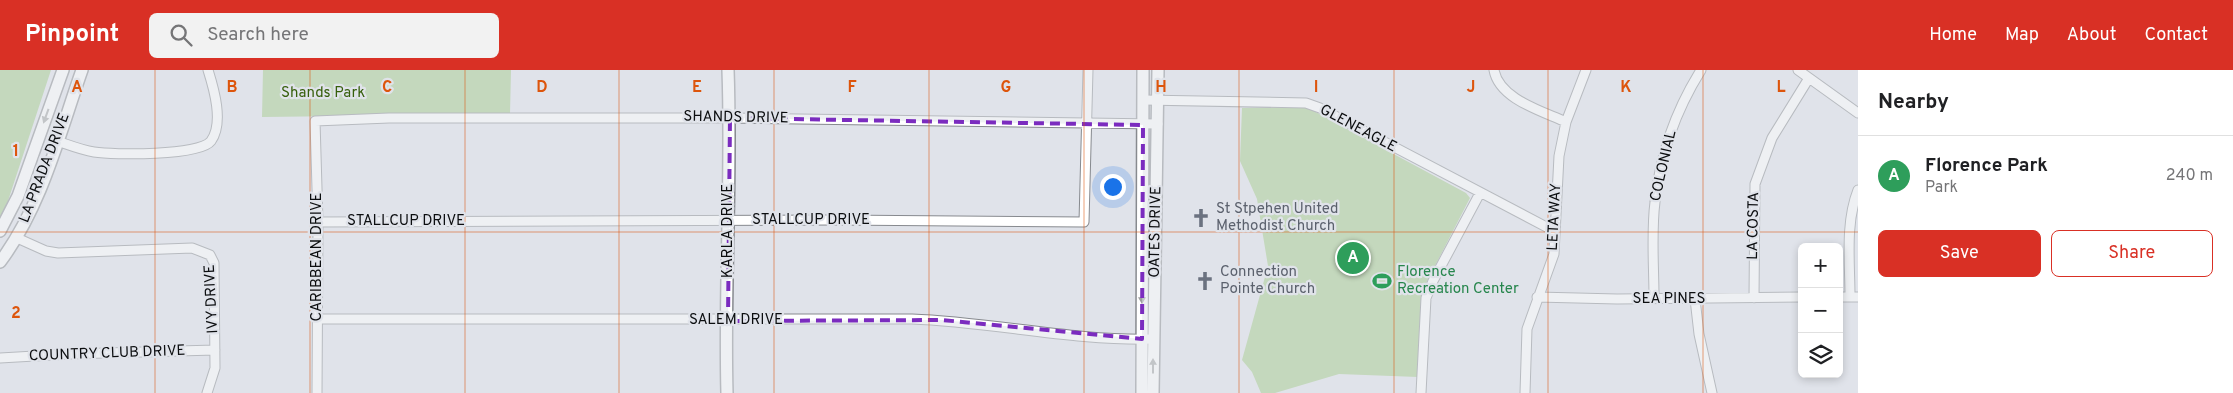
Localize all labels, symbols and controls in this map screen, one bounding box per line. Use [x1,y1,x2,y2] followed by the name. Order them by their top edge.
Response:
[149,13,499,58] search box
[25,20,119,50] text: Pinpoint
[167,21,195,49] icon: search
[207,23,309,47] text: Search here
[1929,24,1977,47] text: Home
[2005,24,2039,47] text: Map
[2067,24,2116,47] text: About
[2144,24,2208,47] text: Contact
[71,78,83,98] text: A
[226,78,238,98] text: B
[382,78,392,98] text: C
[536,78,548,98] text: D
[692,78,702,98] text: E
[847,78,857,98] text: F
[1001,78,1011,98] text: G
[1155,78,1167,98] text: H
[1314,78,1318,98] text: I
[1467,78,1475,98] text: J
[1620,78,1632,98] text: K
[1776,78,1786,98] text: L
[281,84,365,103] park label: Shands Park
[1878,89,1949,116] text: Nearby
[1316,101,1400,157] street label: GLENEAGLE
[683,108,789,128] street label: SHANDS DRIVE
[42,109,50,124] one-way arrow
[15,110,75,226] street label: LA PRADA DRIVE
[1647,129,1681,203] street label: COLONIAL
[13,142,19,162] text: 1
[1925,154,2048,178] text: Florence Park
[1888,166,1900,186] text: A
[2166,166,2213,186] text: 240 m
[1100,174,1126,200] your location
[1925,178,1958,198] text: Park
[1544,182,1566,251] street label: LETA WAY
[719,184,738,278] street label: KARLA DRIVE
[1146,186,1166,278] street label: OATES DRIVE
[1744,192,1764,260] street label: LA COSTA
[308,193,327,321] street label: CARIBBEAN DRIVE
[1216,200,1338,236] place label: St Stpehen United Methodist Church
[1190,207,1212,229] church icon: St Stpehen United Methodist Church
[752,211,870,230] street label: STALLCUP DRIVE
[347,212,465,231] street label: STALLCUP DRIVE
[1878,230,2041,277] button: Save
[2051,230,2213,277] button: Share
[1337,239,1369,277] pin: A
[1798,243,1843,378] map controls
[1798,243,1843,288] button: +
[1220,263,1315,299] place label: Connection Pointe Church
[1397,263,1519,299] place label: Florence Recreation Center
[201,264,223,334] street label: IVY DRIVE
[1194,270,1216,292] church icon: Connection Pointe Church
[1371,270,1393,292] sports icon: Florence Recreation Center
[1138,288,1146,304] one-way arrow
[1798,288,1843,333] button: −
[1632,290,1706,309] street label: SEA PINES
[11,304,21,324] text: 2
[689,311,783,330] street label: SALEM DRIVE
[1798,333,1843,378] button: layers
[28,342,186,366] street label: COUNTRY CLUB DRIVE
[1149,358,1157,374] one-way arrow

